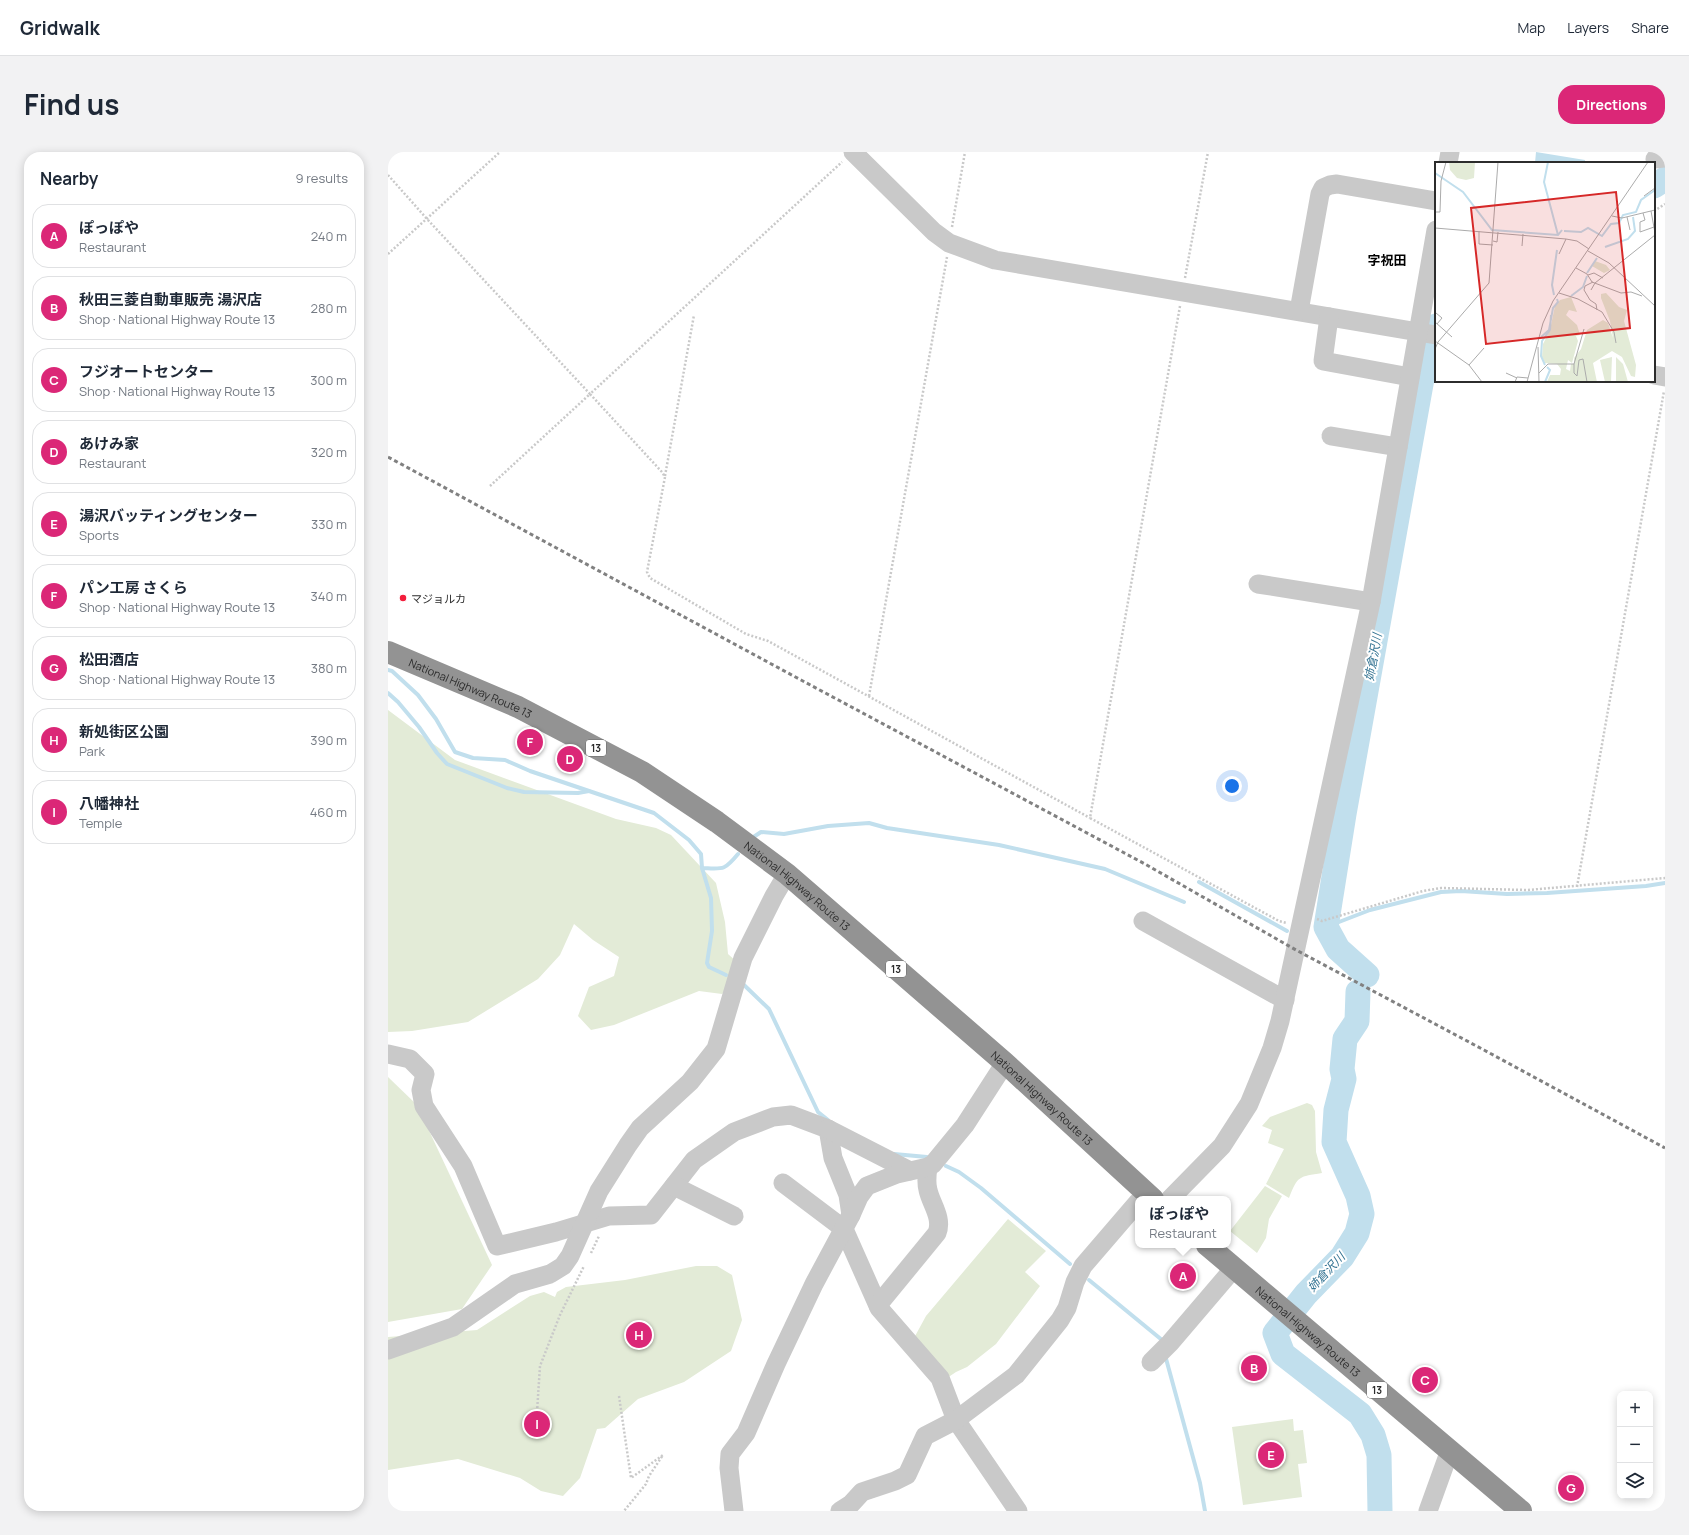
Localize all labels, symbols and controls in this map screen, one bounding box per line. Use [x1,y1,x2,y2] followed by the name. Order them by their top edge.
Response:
[20,15,100,41] text: Gridwalk
[1517,18,1545,37] text: Map
[1567,18,1609,37] text: Layers
[1631,18,1669,37] text: Share
[24,85,119,123] text: Find us
[1558,85,1665,124] button: Directions
[1435,162,1655,382] inset map
[40,167,98,190] text: Nearby
[296,169,348,187] text: 9 results
[79,217,139,238] text: ぽっぽや
[50,227,58,245] text: A
[311,227,347,245] text: 240 m
[79,238,146,256] text: Restaurant
[1367,251,1407,269] district label: 字祝田
[79,289,262,310] text: 秋田三菱自動車販売 湯沢店
[50,299,58,317] text: B
[310,299,347,317] text: 280 m
[79,310,275,328] text: Shop · National Highway Route 13
[79,361,214,382] text: フジオートセンター
[49,371,59,389] text: C
[310,371,347,389] text: 300 m
[79,382,275,400] text: Shop · National Highway Route 13
[79,433,139,454] text: あけみ家
[49,443,59,461] text: D
[311,443,347,461] text: 320 m
[79,454,146,472] text: Restaurant
[79,505,258,526] text: 湯沢バッティングセンター
[50,515,58,533] text: E
[311,515,347,533] text: 330 m
[79,526,119,544] text: Sports
[79,577,188,598] text: パン工房 さくら
[51,587,57,605] text: F
[311,587,347,605] text: 340 m
[411,591,466,606] place label: マジョルカ
[398,593,408,603] marker: マジョルカ
[79,598,275,616] text: Shop · National Highway Route 13
[1360,630,1386,682] water label: 姉倉沢川
[79,649,139,670] text: 松田酒店
[407,654,535,721] street label: National Highway Route 13
[49,659,59,677] text: G
[311,659,347,677] text: 380 m
[79,670,275,688] text: Shop · National Highway Route 13
[79,721,169,742] text: 新処街区公園
[517,727,543,757] pin: F
[49,731,59,749] text: H
[310,731,347,749] text: 390 m
[586,740,606,756] road number: 13
[79,742,105,760] text: Park
[557,744,583,774] pin: D
[1222,776,1242,796] your location
[79,793,139,814] text: 八幡神社
[52,803,56,821] text: I
[310,803,347,821] text: 460 m
[79,814,122,832] text: Temple
[742,838,854,933] street label: National Highway Route 13
[886,961,906,977] road number: 13
[988,1047,1097,1148] street label: National Highway Route 13
[1135,1196,1231,1248] popup
[1149,1203,1209,1224] text: ぽっぽや
[1149,1224,1217,1242] text: Restaurant
[1303,1247,1350,1295] water label: 姉倉沢川
[1170,1261,1196,1291] pin: A
[1253,1282,1364,1380] street label: National Highway Route 13
[626,1320,652,1350] pin: H
[1241,1353,1267,1383] pin: B
[1412,1365,1438,1395] pin: C
[1367,1382,1387,1398] road number: 13
[1617,1391,1653,1499] map controls
[1617,1391,1653,1427] button: +
[524,1409,550,1439] pin: I
[1617,1427,1653,1463] button: −
[1258,1440,1284,1470] pin: E
[1617,1463,1653,1499] button: layers
[1558,1473,1584,1503] pin: G

